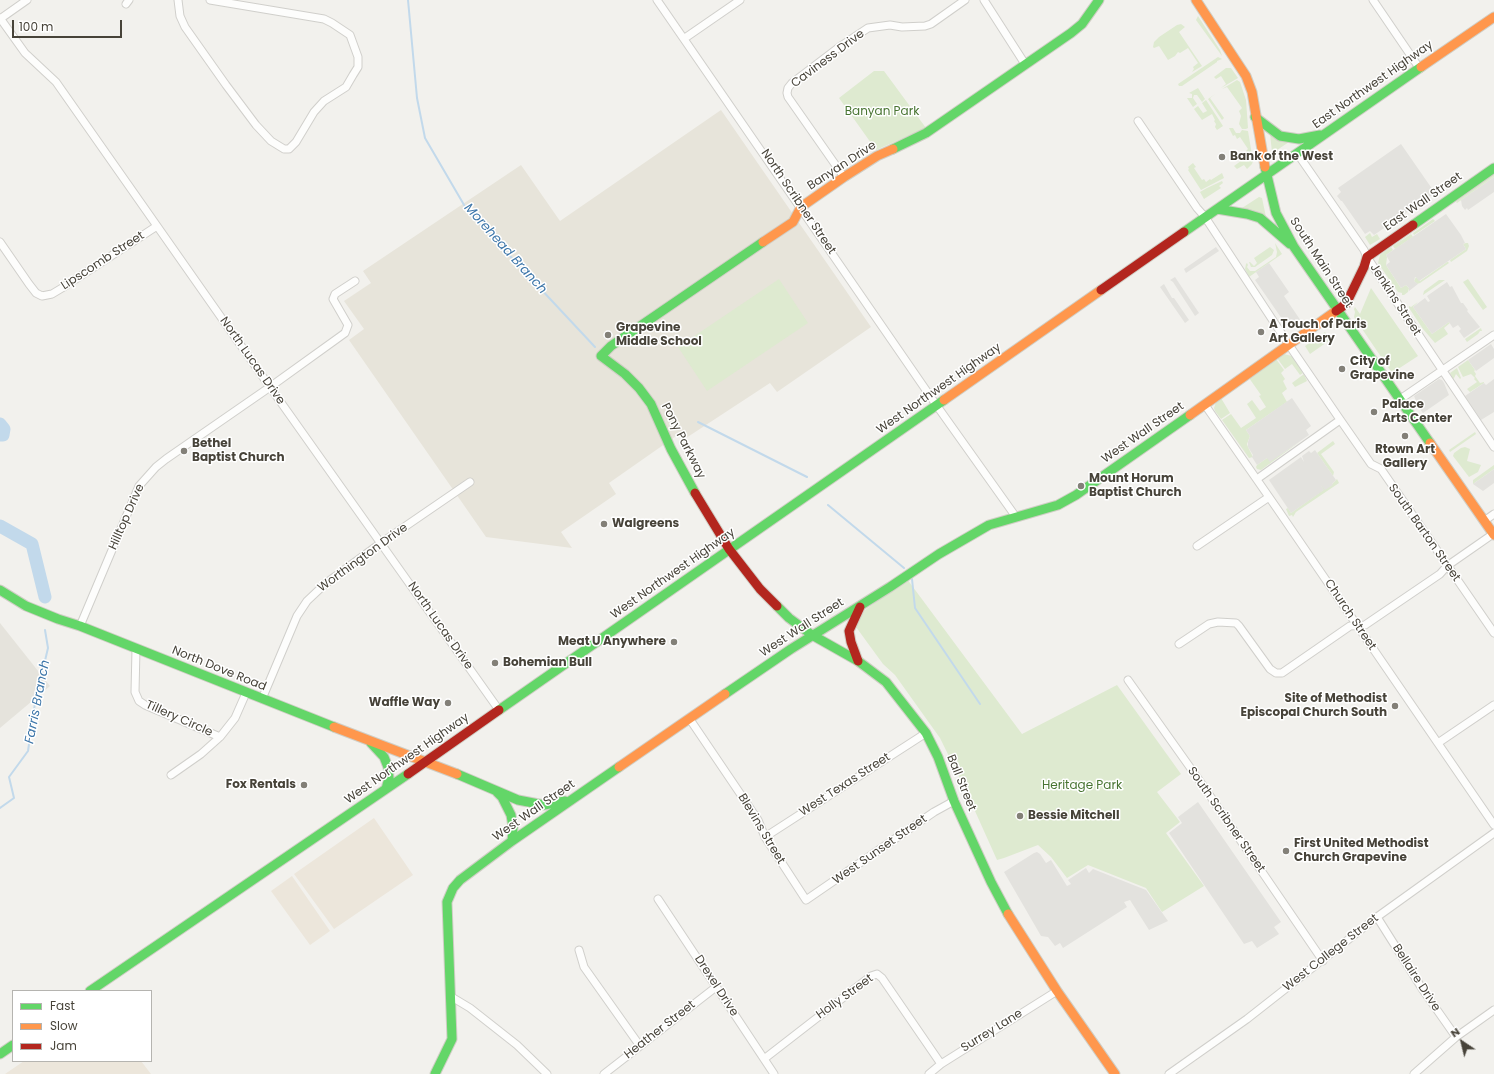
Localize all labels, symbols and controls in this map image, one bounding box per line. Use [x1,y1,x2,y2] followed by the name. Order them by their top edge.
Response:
[14,12,124,38] scale bar
[19,18,53,35] text: 100 m
[789,27,867,91] street label: Caviness Drive
[1310,38,1436,132] street label: East Northwest Highway
[845,105,919,119] park label: Banyan Park
[805,138,879,194] street label: Banyan Drive
[757,147,839,257] street label: North Scribner Street
[1230,150,1333,164] place label: Bank of the West
[1217,152,1227,162] marker: Bank of the West
[1381,170,1465,234] street label: East Wall Street
[460,201,550,297] water label: Morehead Branch
[1286,215,1356,311] street label: South Main Street
[59,229,147,293] street label: Lipscomb Street
[1366,261,1424,339] street label: Jenkins Street
[216,314,288,408] street label: North Lucas Drive
[1269,318,1367,346] place label: A Touch of Paris Art Gallery
[616,321,702,349] place label: Grapevine Middle School
[1256,327,1266,337] marker: A Touch of Paris Art Gallery
[603,330,613,340] marker: Grapevine Middle School
[874,341,1004,437] street label: West Northwest Highway
[1350,355,1414,383] place label: City of Grapevine
[1337,364,1347,374] marker: City of Grapevine
[1382,398,1452,426] place label: Palace Arts Center
[1099,399,1187,467] street label: West Wall Street
[658,401,708,481] street label: Pony Parkway
[1369,407,1379,417] marker: Palace Arts Center
[1400,431,1410,441] marker: Rtown Art Gallery
[192,437,285,465] place label: Bethel Baptist Church
[1375,443,1435,471] place label: Rtown Art Gallery
[179,446,189,456] marker: Bethel Baptist Church
[1089,472,1182,500] place label: Mount Horum Baptist Church
[1076,481,1086,491] marker: Mount Horum Baptist Church
[1385,481,1463,585] street label: South Barton Street
[106,482,148,552] street label: Hilltop Drive
[612,517,679,531] place label: Walgreens
[599,519,609,529] marker: Walgreens
[315,521,411,595] street label: Worthington Drive
[608,526,738,622] street label: West Northwest Highway
[1321,577,1379,653] street label: Church Street
[404,579,476,673] street label: North Lucas Drive
[757,596,847,660] street label: West Wall Street
[558,635,666,649] place label: Meat U Anywhere
[669,637,679,647] marker: Meat U Anywhere
[170,643,268,695] street label: North Dove Road
[503,656,592,670] place label: Bohemian Bull
[490,658,500,668] marker: Bohemian Bull
[22,659,54,745] water label: Farris Branch
[1240,692,1387,720] place label: Site of Methodist Episcopal Church South
[369,696,440,710] place label: Waffle Way
[143,698,215,740] street label: Tillery Circle
[443,698,453,708] marker: Waffle Way
[1390,701,1400,711] marker: Site of Methodist Episcopal Church South
[342,711,472,807] street label: West Northwest Highway
[797,750,893,820] street label: West Texas Street
[943,753,979,813] street label: Ball Street
[1184,764,1268,876] street label: South Scribner Street
[490,777,578,845] street label: West Wall Street
[226,778,296,792] place label: Fox Rentals
[1042,779,1122,793] park label: Heritage Park
[299,780,309,790] marker: Fox Rentals
[734,791,788,867] street label: Blevins Street
[1028,809,1119,823] place label: Bessie Mitchell
[1015,811,1025,821] marker: Bessie Mitchell
[830,812,930,888] street label: West Sunset Street
[1294,837,1429,865] place label: First United Methodist Church Grapevine
[1281,846,1291,856] marker: First United Methodist Church Grapevine
[1280,911,1382,995] street label: West College Street
[1389,942,1443,1014] street label: Bellaire Drive
[691,953,741,1019] street label: Drexel Drive
[814,971,876,1023] street label: Holly Street
[12,990,152,1062] legend
[50,997,75,1014] text: Fast
[622,998,698,1062] street label: Heather Street
[959,1006,1025,1056] street label: Surrey Lane
[50,1017,78,1034] text: Slow
[1442,1022,1482,1062] north arrow
[1447,1023,1463,1041] text: N
[50,1037,77,1054] text: Jam

